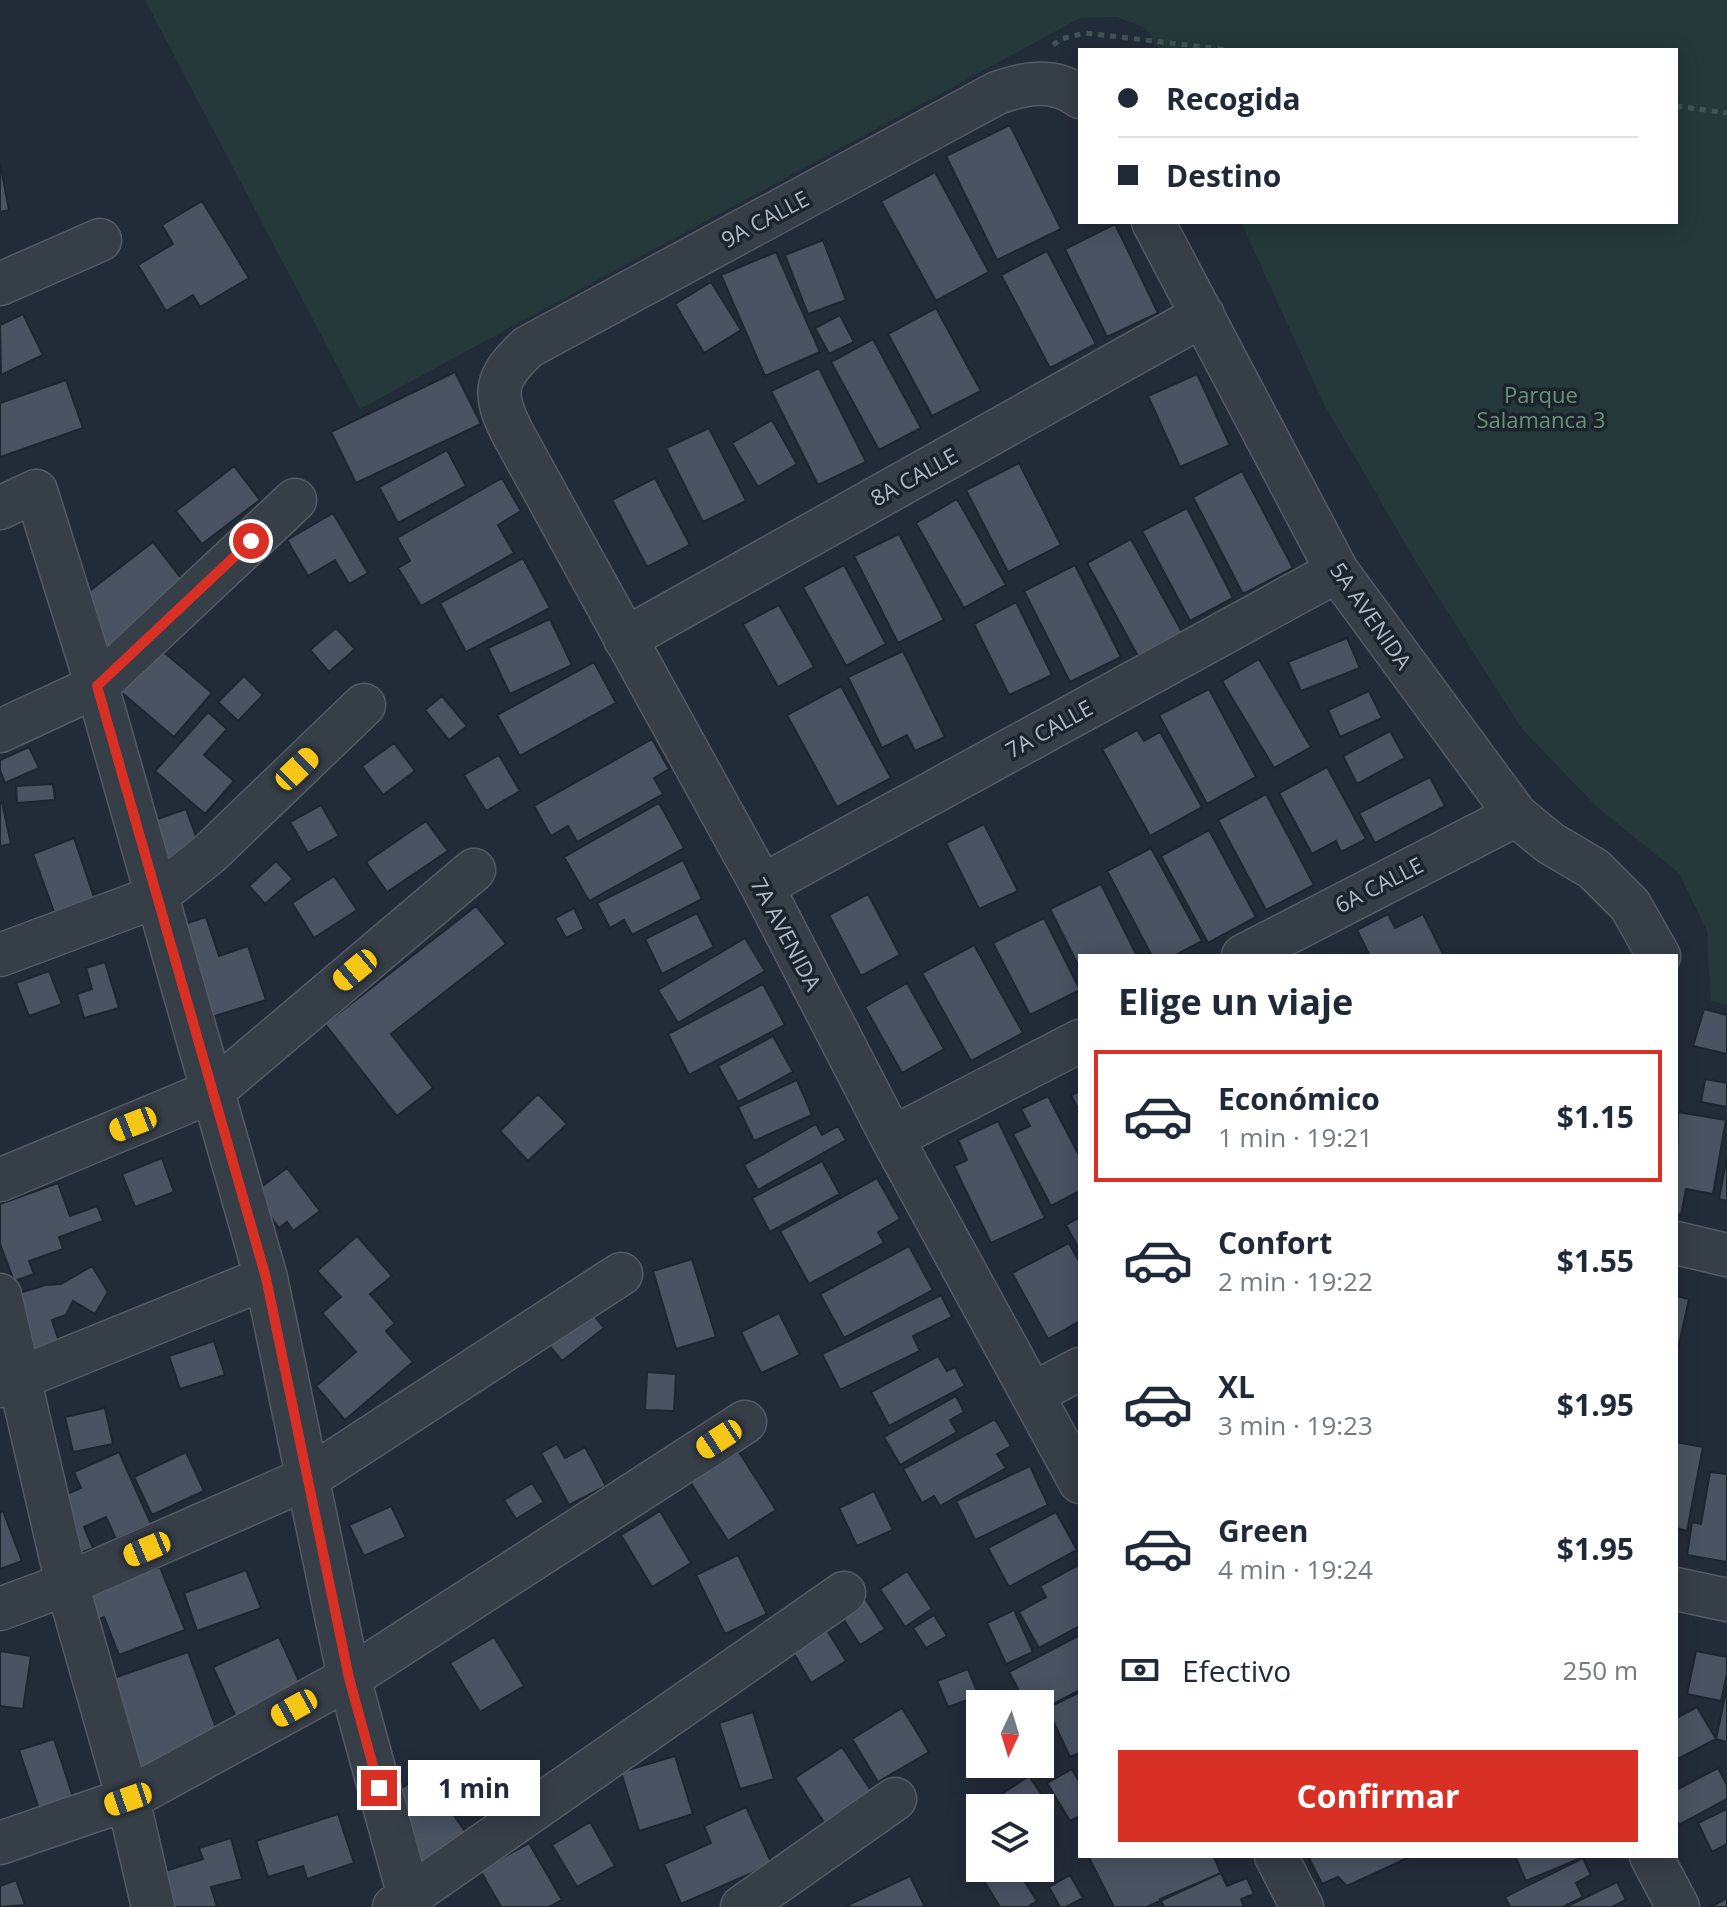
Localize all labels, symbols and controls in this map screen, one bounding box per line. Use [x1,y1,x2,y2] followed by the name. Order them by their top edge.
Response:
[1166,78,1301,119] text: Recogida
[1166,155,1281,196] text: Destino
[715,183,814,254] street label: 9A CALLE
[1476,379,1606,434] park label: Parque Salamanca 3
[865,440,962,512] street label: 8A CALLE
[233,523,269,559] route start
[1324,556,1420,675] street label: 5A AVENIDA
[1000,692,1097,764] street label: 7A CALLE
[271,744,323,794] car
[1329,849,1428,919] street label: 6A CALLE
[745,872,829,995] street label: 7A AVENIDA
[329,945,381,995] car
[1118,977,1353,1026] text: Elige un viaje
[1218,1078,1380,1119] text: Económico
[1122,1080,1194,1152] icon: car
[1557,1096,1634,1137] text: $1.15
[106,1104,160,1144] car
[1218,1119,1373,1155] text: 1 min · 19:21
[1218,1222,1332,1263] text: Confort
[1122,1224,1194,1296] icon: car
[1557,1240,1634,1281] text: $1.55
[1218,1263,1373,1299] text: 2 min · 19:22
[1218,1366,1255,1407] text: XL
[1122,1368,1194,1440] icon: car
[1557,1384,1634,1425] text: $1.95
[1218,1407,1373,1443] text: 3 min · 19:23
[692,1416,746,1462] car
[1218,1510,1309,1551] text: Green
[1122,1512,1194,1584] icon: car
[1557,1528,1634,1569] text: $1.95
[120,1529,174,1569] car
[1218,1551,1373,1587] text: 4 min · 19:24
[1118,1648,1162,1692] icon: cash
[1182,1650,1291,1691] text: Efectivo
[1563,1652,1638,1688] text: 250 m
[267,1686,321,1730] car
[966,1690,1054,1778] north arrow
[966,1690,1054,1882] map controls
[1118,1750,1638,1842] button: Confirmar
[407,1760,539,1816] callout: 1 min
[361,1770,397,1806] route end
[438,1770,510,1806] text: 1 min
[101,1780,155,1818] car
[966,1794,1054,1882] button: layers

